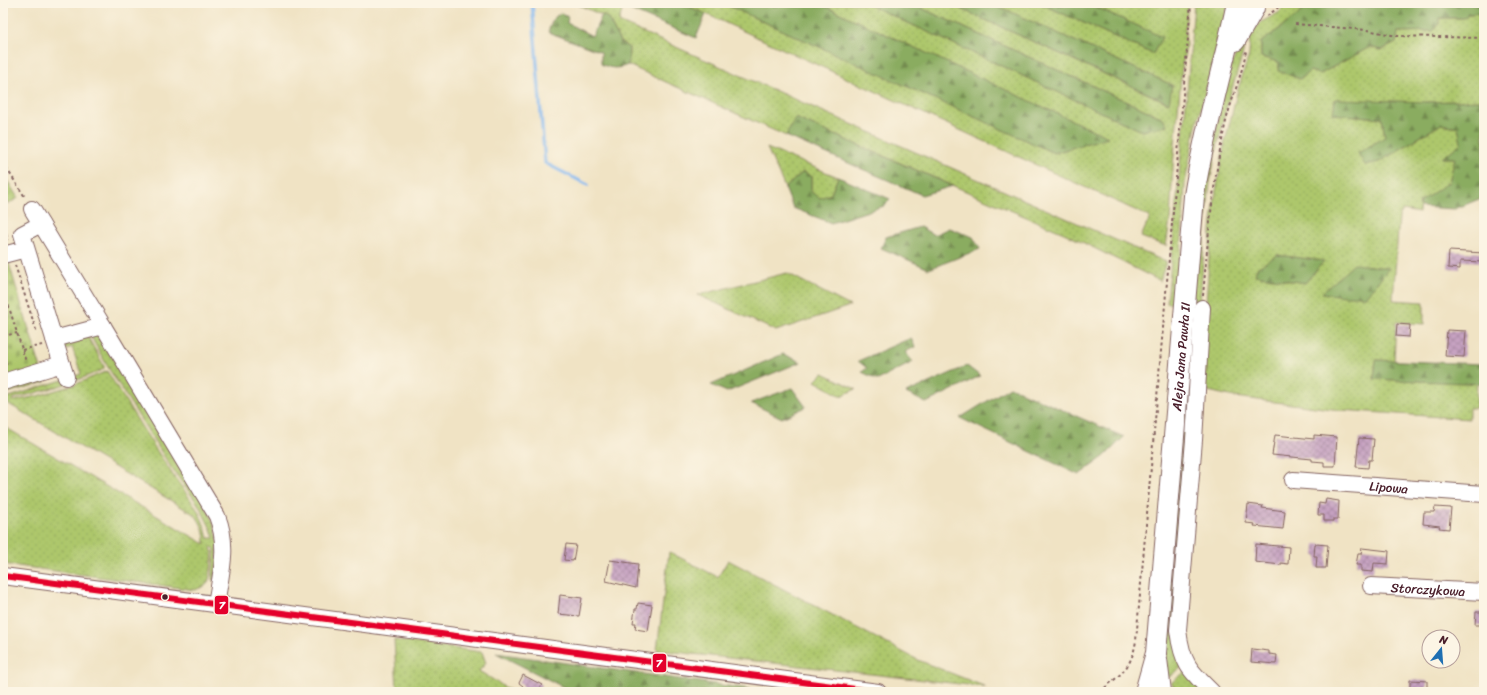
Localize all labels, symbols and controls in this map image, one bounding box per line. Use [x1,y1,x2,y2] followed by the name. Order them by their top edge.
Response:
[1165,301,1197,413] street label: Aleja Jana Pawła II
[1369,475,1409,500] street label: Lipowa
[1390,576,1466,603] street label: Storczykowa
[160,592,170,602] unlabelled marker
[214,595,229,615] line badge: 7
[219,596,227,615] text: 7
[1421,629,1461,669] north arrow
[1436,629,1451,650] text: N
[652,653,667,673] line badge: 7
[656,654,664,673] text: 7

